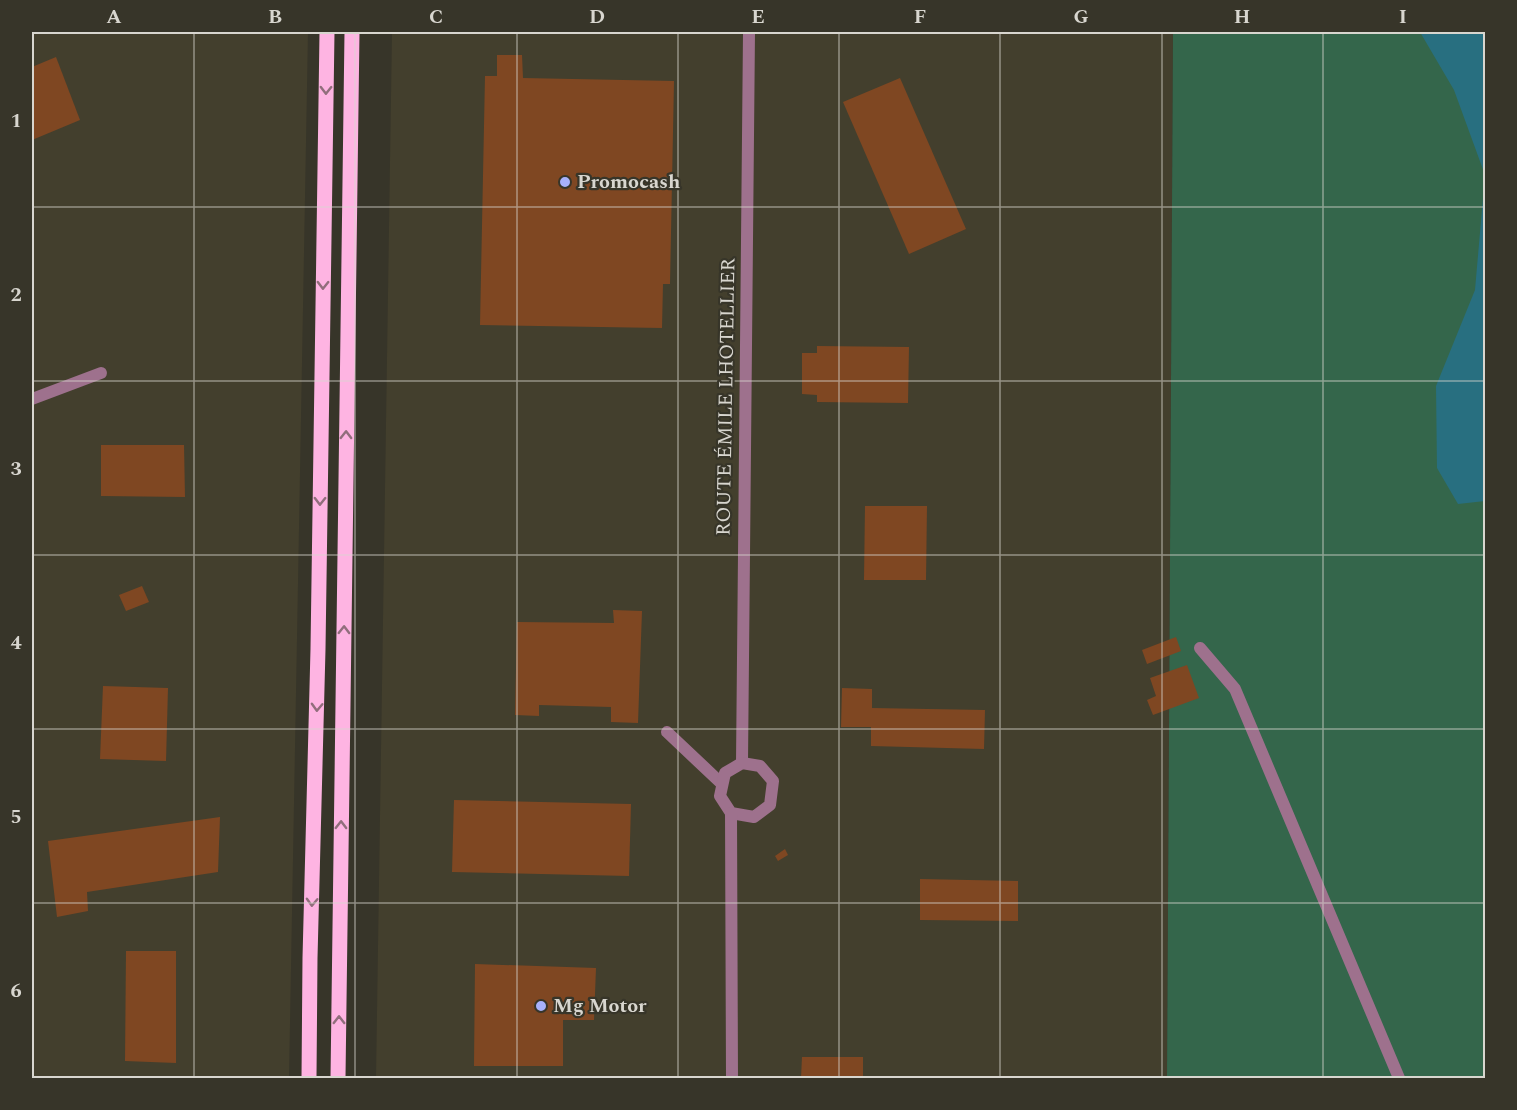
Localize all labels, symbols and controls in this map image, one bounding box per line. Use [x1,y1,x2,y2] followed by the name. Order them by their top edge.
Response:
[106,2,122,32] text: A
[268,2,282,32] text: B
[429,2,443,32] text: C
[589,2,605,32] text: D
[751,2,765,32] text: E
[914,2,926,32] text: F
[1073,2,1089,32] text: G
[1234,2,1250,32] text: H
[1399,2,1407,32] text: I
[320,85,332,94] one-way arrow
[10,106,22,136] text: 1
[577,167,680,197] place label: Promocash
[558,175,572,189] marker: Promocash
[709,257,743,536] street label: ROUTE ÉMILE LHOTELLIER
[10,280,22,310] text: 2
[317,280,330,289] one-way arrow
[340,431,352,440] one-way arrow
[10,454,22,484] text: 3
[314,496,327,505] one-way arrow
[337,626,350,635] one-way arrow
[10,628,22,658] text: 4
[310,703,323,712] one-way arrow
[10,802,22,832] text: 5
[335,821,347,830] one-way arrow
[305,898,318,907] one-way arrow
[10,976,22,1006] text: 6
[553,991,647,1021] place label: Mg Motor
[534,999,548,1013] marker: Mg Motor
[333,1016,345,1025] one-way arrow

